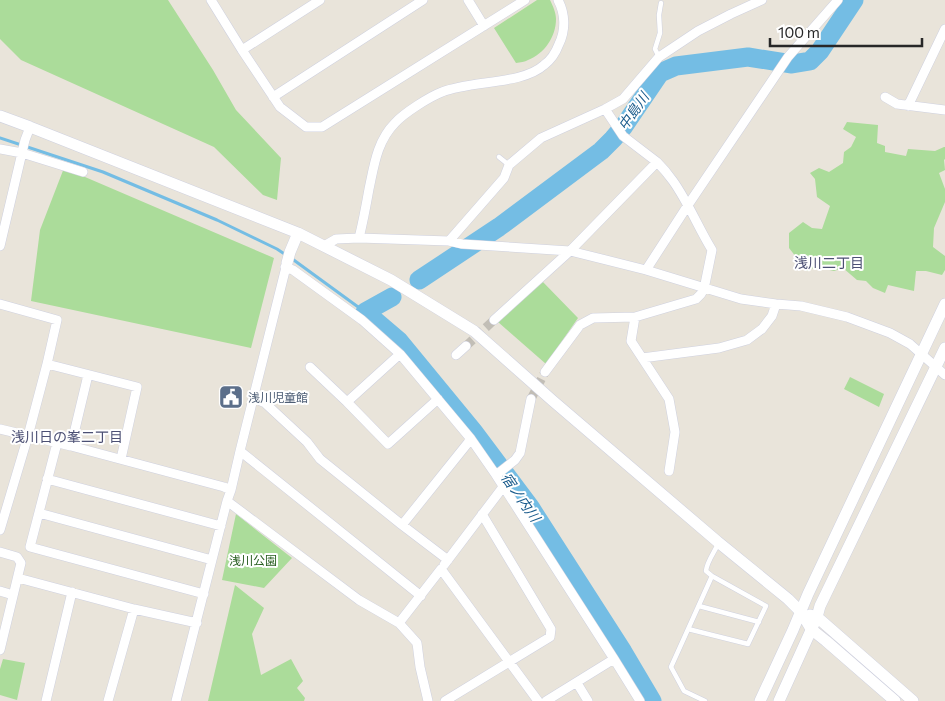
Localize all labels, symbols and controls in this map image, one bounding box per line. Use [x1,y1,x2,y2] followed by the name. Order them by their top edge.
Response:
[770,15,922,47] scale bar
[778,23,820,41] text: 100 m
[614,87,653,133] water label: 中島川
[794,254,864,271] district label: 浅川二丁目
[218,384,244,410] public building icon: 浅川児童館
[248,390,308,404] place label: 浅川児童館
[11,428,123,445] district label: 浅川日の峯二丁目
[498,469,545,526] water label: 宿ノ内川
[229,553,277,567] park label: 浅川公園

